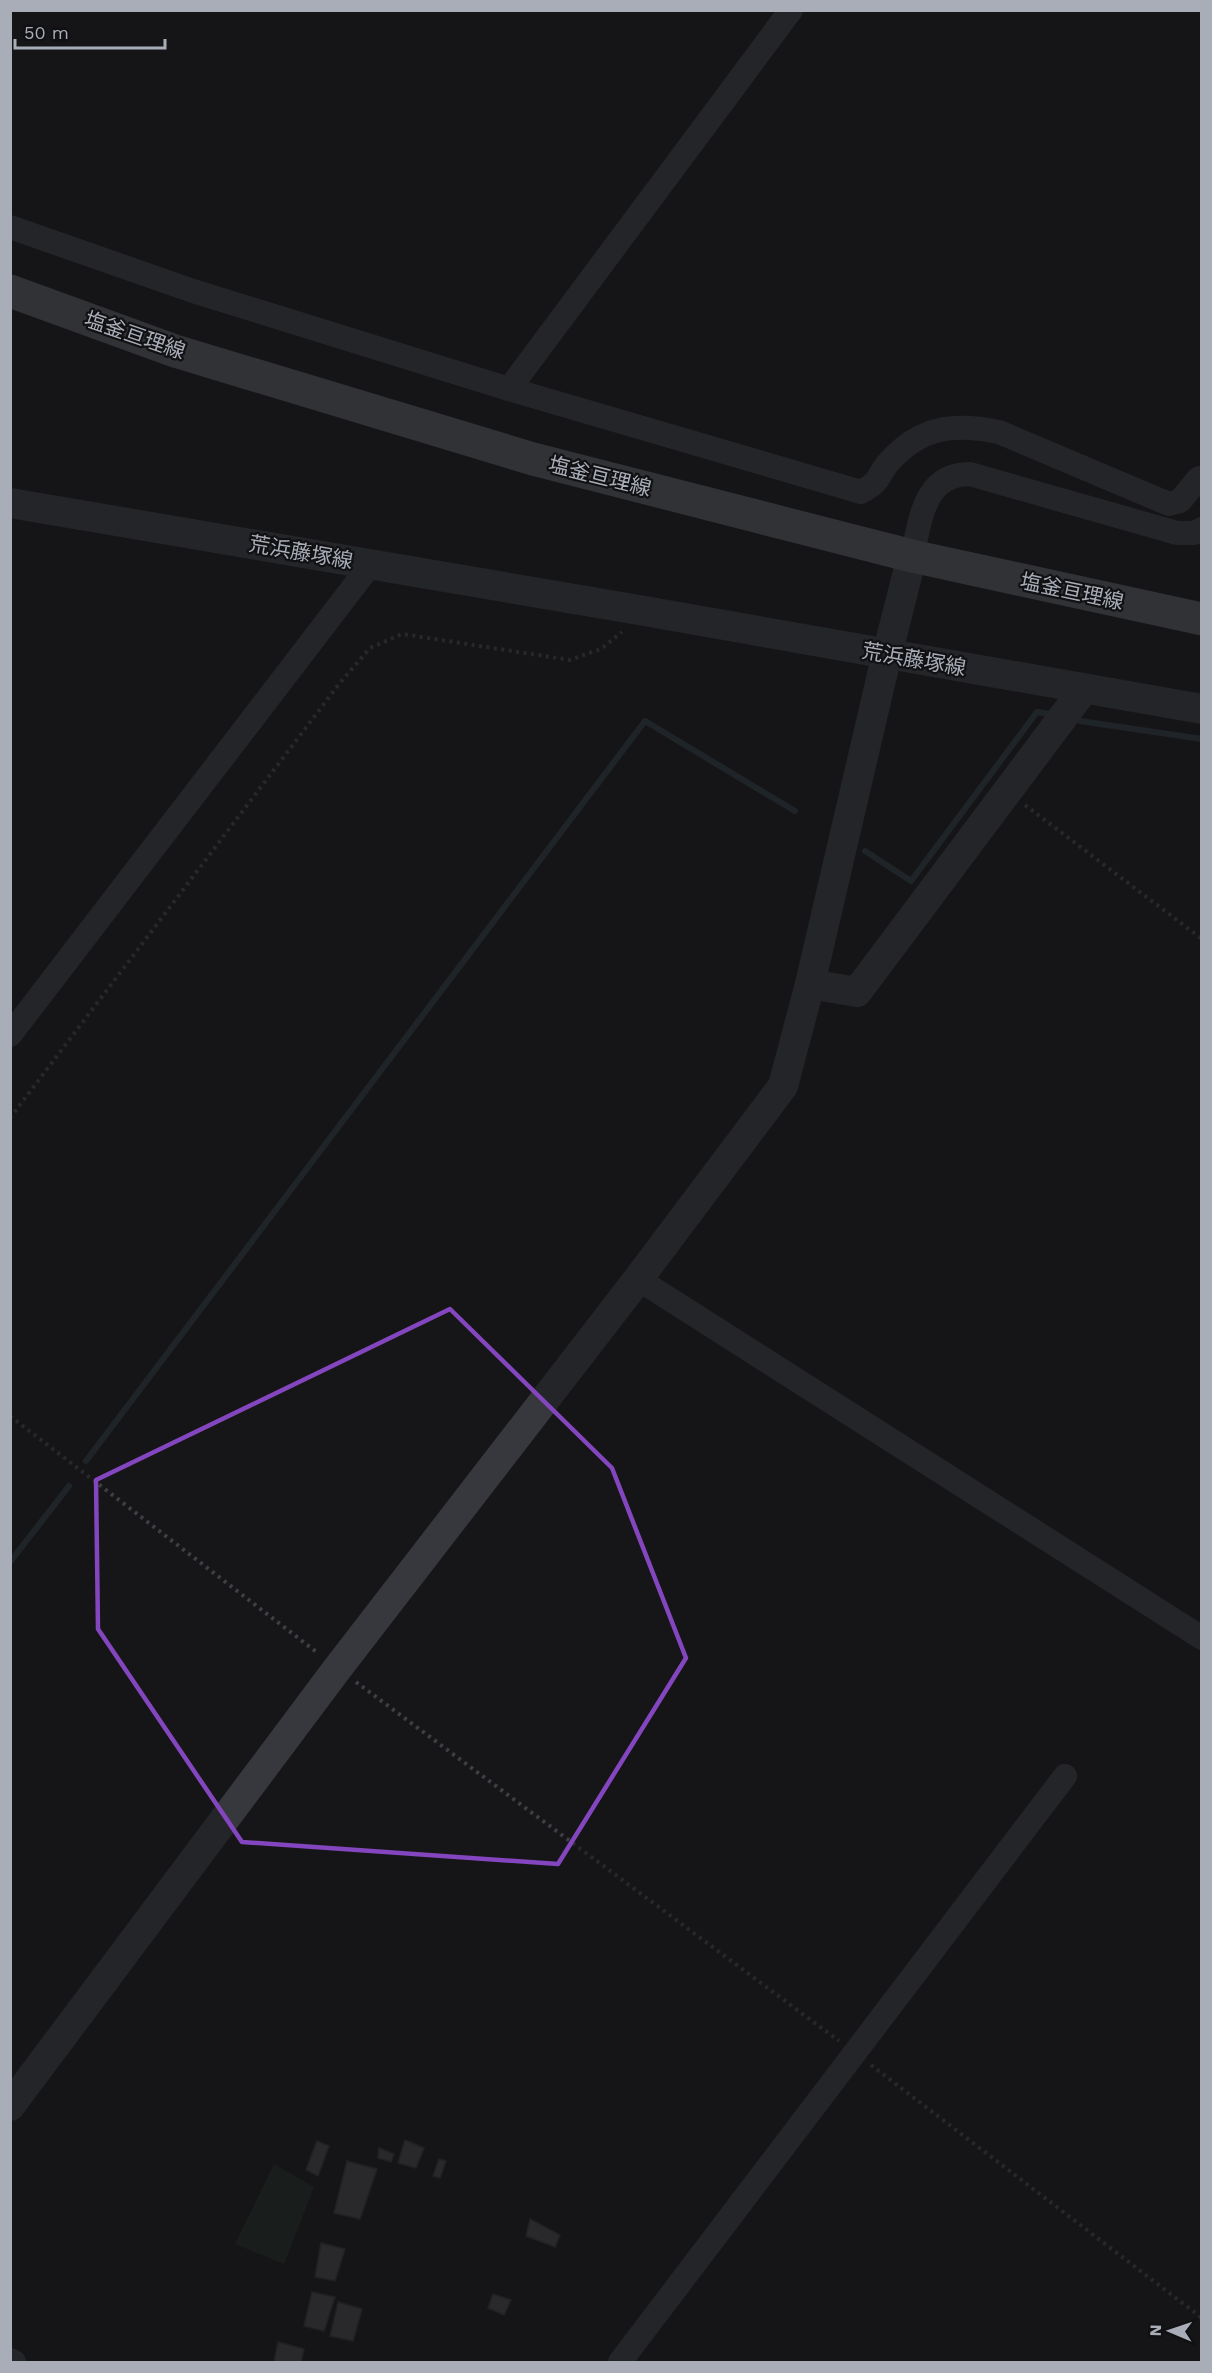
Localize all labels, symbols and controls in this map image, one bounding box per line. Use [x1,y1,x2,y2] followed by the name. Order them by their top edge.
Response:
[15,12,165,50] scale bar
[24,22,69,43] text: 50 m
[81,306,189,364] street label: 塩釜亘理線
[546,451,654,501] street label: 塩釜亘理線
[247,531,355,573] street label: 荒浜藤塚線
[1018,568,1126,614] street label: 塩釜亘理線
[860,638,968,680] street label: 荒浜藤塚線
[1140,2301,1200,2361] north arrow
[1146,2324,1165,2337] text: N

